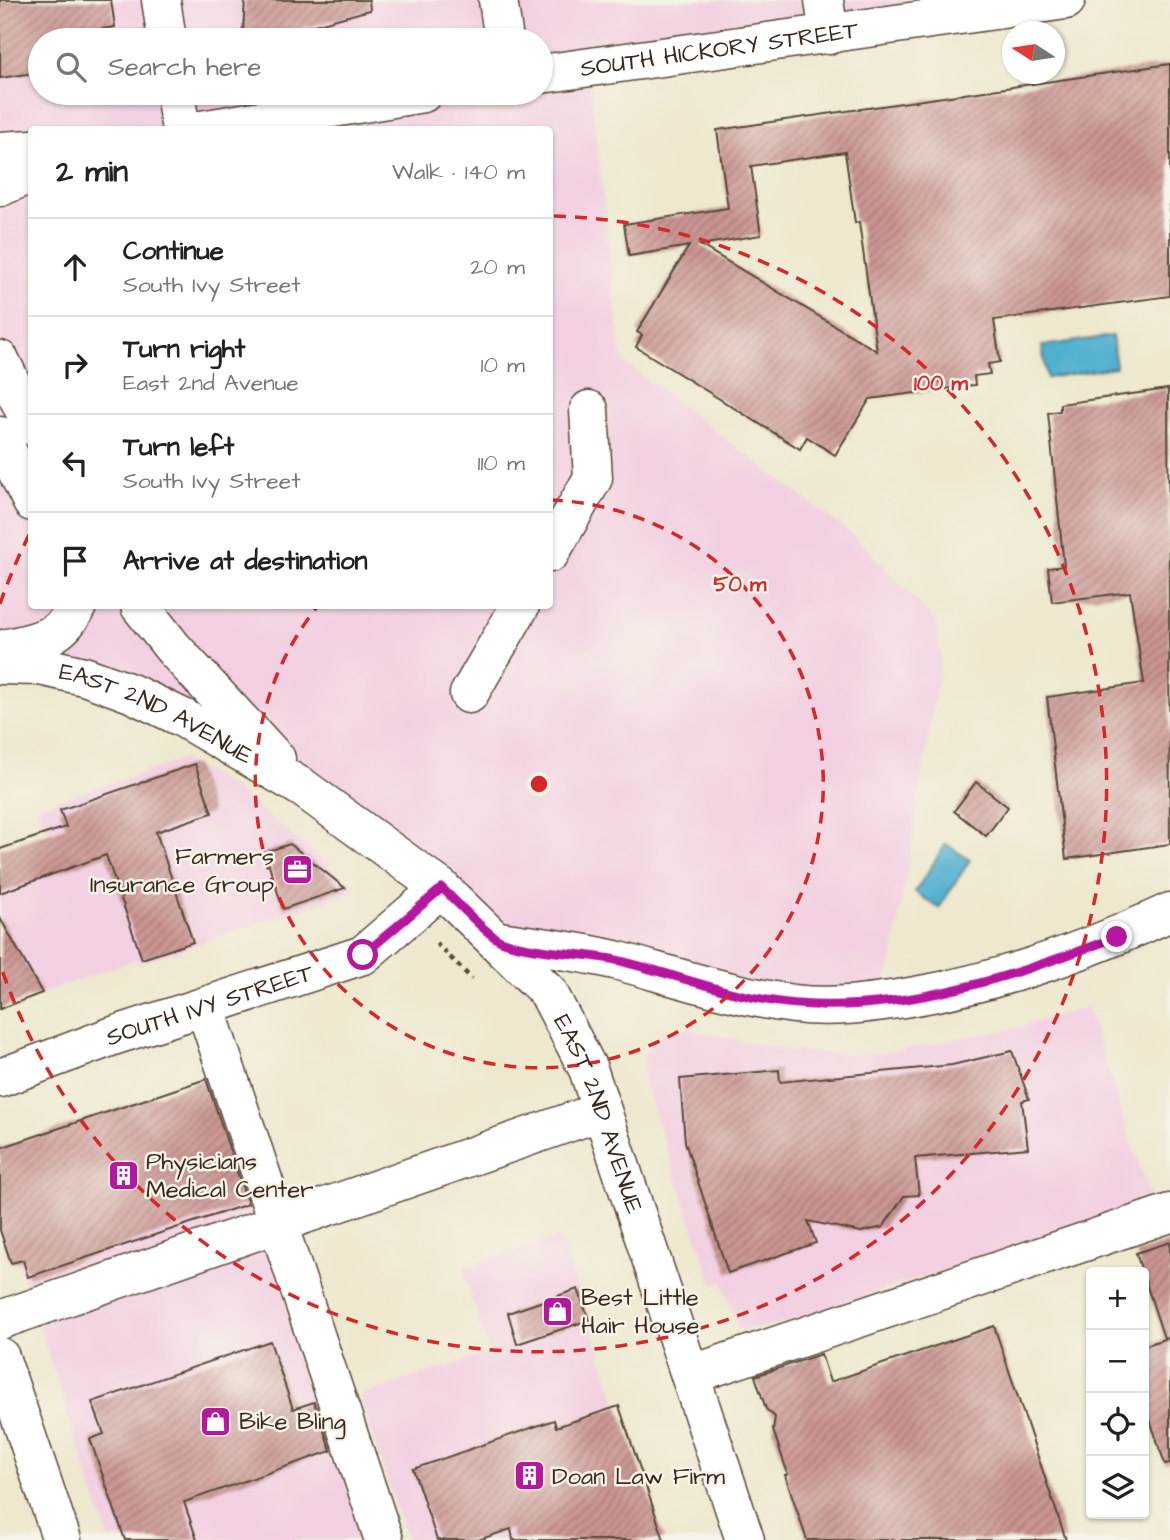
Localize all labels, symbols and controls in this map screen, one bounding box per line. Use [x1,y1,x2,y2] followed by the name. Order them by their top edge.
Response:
[578,13,861,86] street label: SOUTH HICKORY STREET
[1002,21,1065,84] north arrow
[28,28,553,105] search box
[52,48,90,86] icon: search
[108,49,261,85] text: Search here
[56,151,128,193] text: 2 min
[392,156,525,188] text: Walk · 140 m
[123,233,224,269] text: Continue
[56,248,94,286] icon: ahead
[470,251,525,283] text: 20 m
[123,269,301,301] text: South Ivy Street
[123,331,245,367] text: Turn right
[56,346,94,384] icon: right
[480,349,525,381] text: 10 m
[123,367,299,399] text: East 2nd Avenue
[914,369,969,398] text: 100 m
[123,429,234,465] text: Turn left
[56,444,94,482] icon: left
[477,447,525,479] text: 110 m
[123,465,301,497] text: South Ivy Street
[56,542,94,580] icon: arrive
[123,543,368,579] text: Arrive at destination
[714,570,767,599] text: 50 m
[56,655,259,773] street label: EAST 2ND AVENUE
[527,772,551,796] centre of rings
[90,840,274,902] place label: Farmers Insurance Group
[280,853,314,887] office icon: Farmers Insurance Group
[1101,921,1132,952] route end
[347,939,378,970] route start
[102,956,318,1055] street label: SOUTH IVY STREET
[545,1009,651,1218] street label: EAST 2ND AVENUE
[146,1145,313,1207] place label: Physicians Medical Center
[106,1158,140,1192] building icon: Physicians Medical Center
[1086,1267,1149,1519] map controls
[1086,1267,1149,1330] button: +
[581,1281,699,1343] place label: Best Little Hair House
[541,1294,575,1328] shop icon: Best Little Hair House
[1086,1330,1149,1393] button: −
[1086,1393,1149,1456] button: locate
[199,1404,233,1438] shop icon: Bike Bling
[239,1405,346,1440] place label: Bike Bling
[1086,1456,1149,1519] button: layers
[512,1459,546,1493] building icon: Doan Law Firm
[552,1460,725,1494] place label: Doan Law Firm

